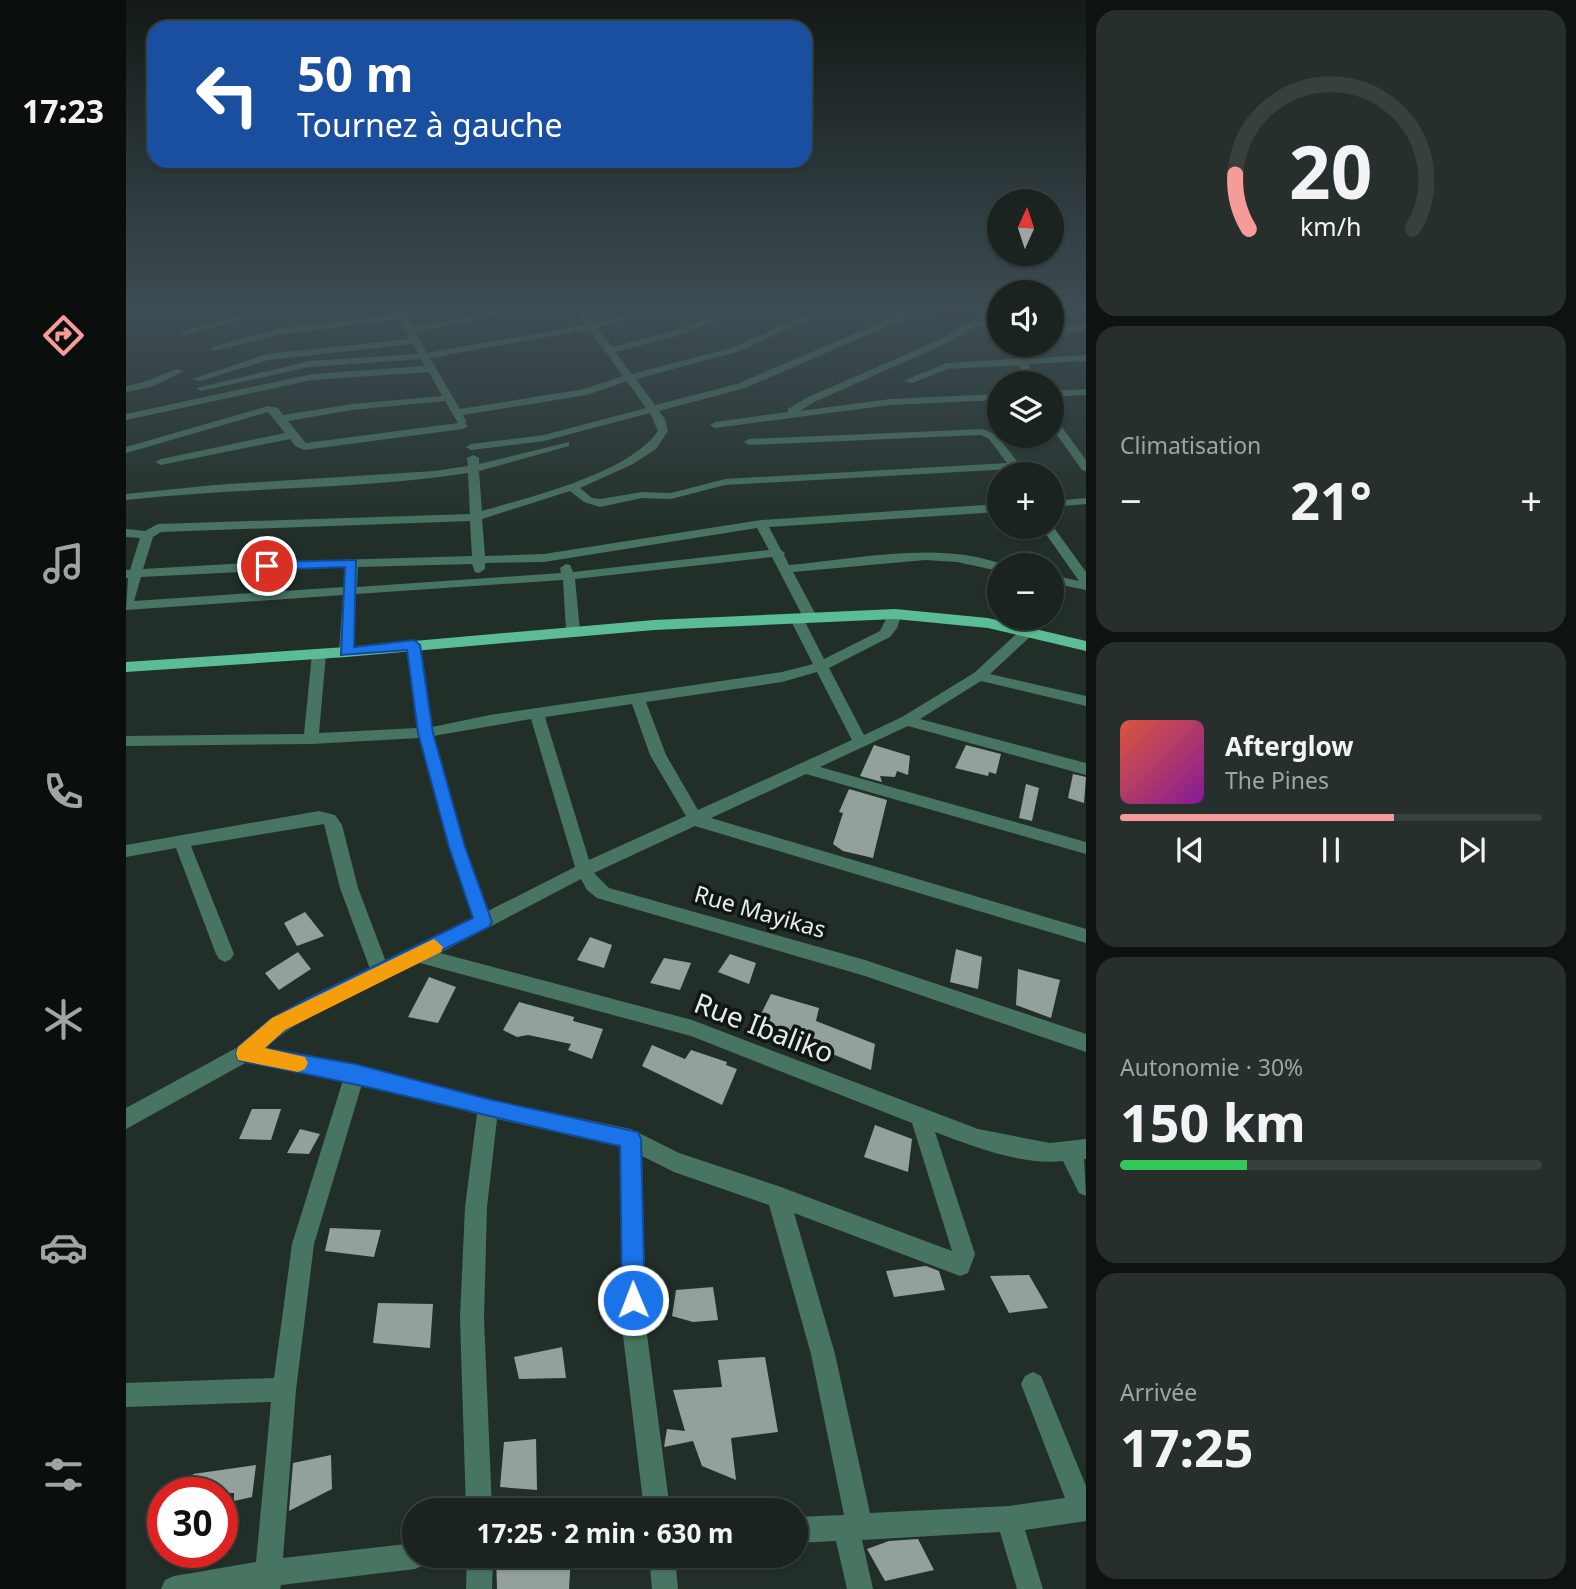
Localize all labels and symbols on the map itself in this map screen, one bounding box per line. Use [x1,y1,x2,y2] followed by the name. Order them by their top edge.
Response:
[987,189,1064,266] north arrow
[237,536,297,596] pin
[691,877,830,945] street label: Rue Mayikas
[689,983,840,1071] street label: Rue Ibaliko
[596,1263,670,1337] position arrow
[147,1477,238,1568] speed limit sign: 30

